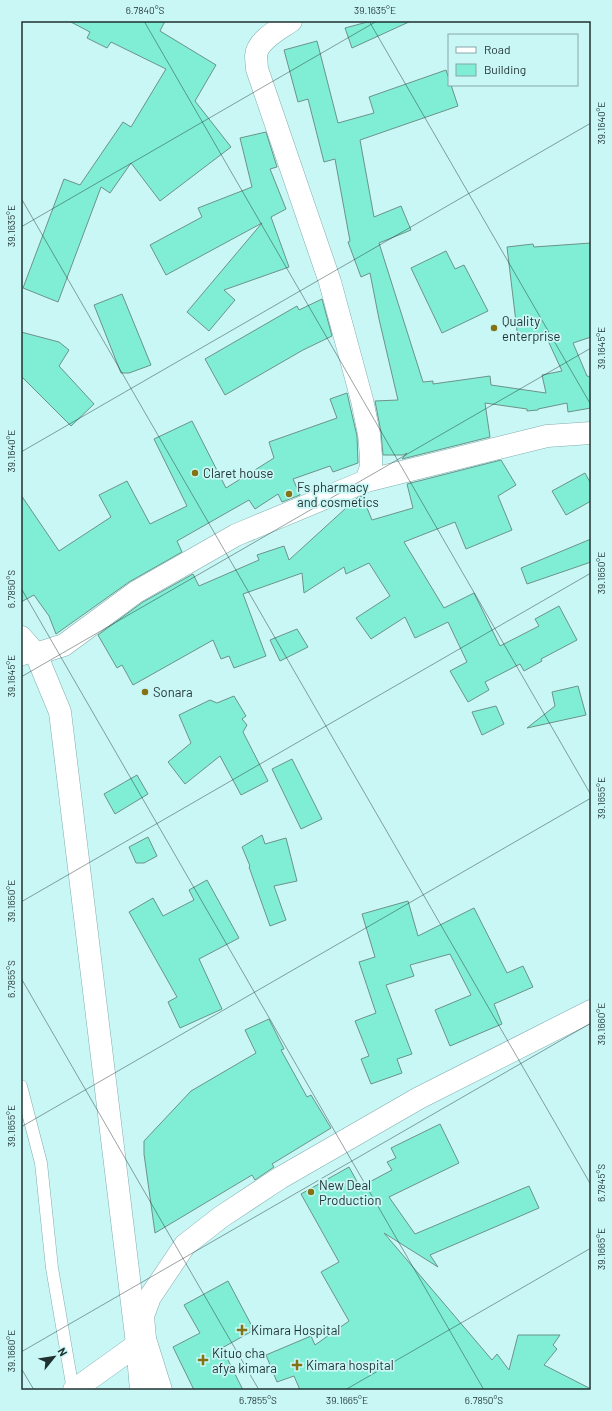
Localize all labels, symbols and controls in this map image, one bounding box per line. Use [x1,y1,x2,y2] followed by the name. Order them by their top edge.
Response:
[126,4,164,16] text: 6.7840°S
[354,4,396,16] text: 39.1635°E
[448,34,578,86] legend
[484,42,511,56] text: Road
[484,62,526,76] text: Building
[595,102,607,144] text: 39.1640°E
[5,205,17,247] text: 39.1635°E
[502,313,561,344] place label: Quality enterprise
[489,323,499,333] marker: Quality enterprise
[595,327,607,369] text: 39.1645°E
[5,430,17,472] text: 39.1640°E
[203,465,274,481] place label: Claret house
[190,468,200,478] marker: Claret house
[297,479,379,510] place label: Fs pharmacy and cosmetics
[284,489,294,499] marker: Fs pharmacy and cosmetics
[595,552,607,594] text: 39.1650°E
[5,570,17,608] text: 6.7850°S
[5,655,17,697] text: 39.1645°E
[153,684,193,700] place label: Sonara
[140,687,150,697] marker: Sonara
[595,777,607,819] text: 39.1655°E
[5,880,17,922] text: 39.1650°E
[5,960,17,998] text: 6.7855°S
[595,1003,607,1045] text: 39.1660°E
[5,1105,17,1147] text: 39.1655°E
[595,1164,607,1202] text: 6.7845°S
[319,1177,381,1208] place label: New Deal Production
[306,1187,316,1197] marker: New Deal Production
[595,1228,607,1270] text: 39.1665°E
[251,1322,340,1338] place label: Kimara Hospital
[236,1324,248,1336] marker: Kimara Hospital
[5,1330,17,1372] text: 39.1660°E
[34,1337,74,1377] north arrow
[56,1345,71,1358] text: N
[212,1345,277,1376] place label: Kituo cha afya kimara
[197,1354,209,1366] marker: Kituo cha afya kimara
[306,1357,394,1373] place label: Kimara hospital
[291,1359,303,1371] marker: Kimara hospital
[239,1394,277,1406] text: 6.7855°S
[326,1394,368,1406] text: 39.1665°E
[465,1394,503,1406] text: 6.7850°S

